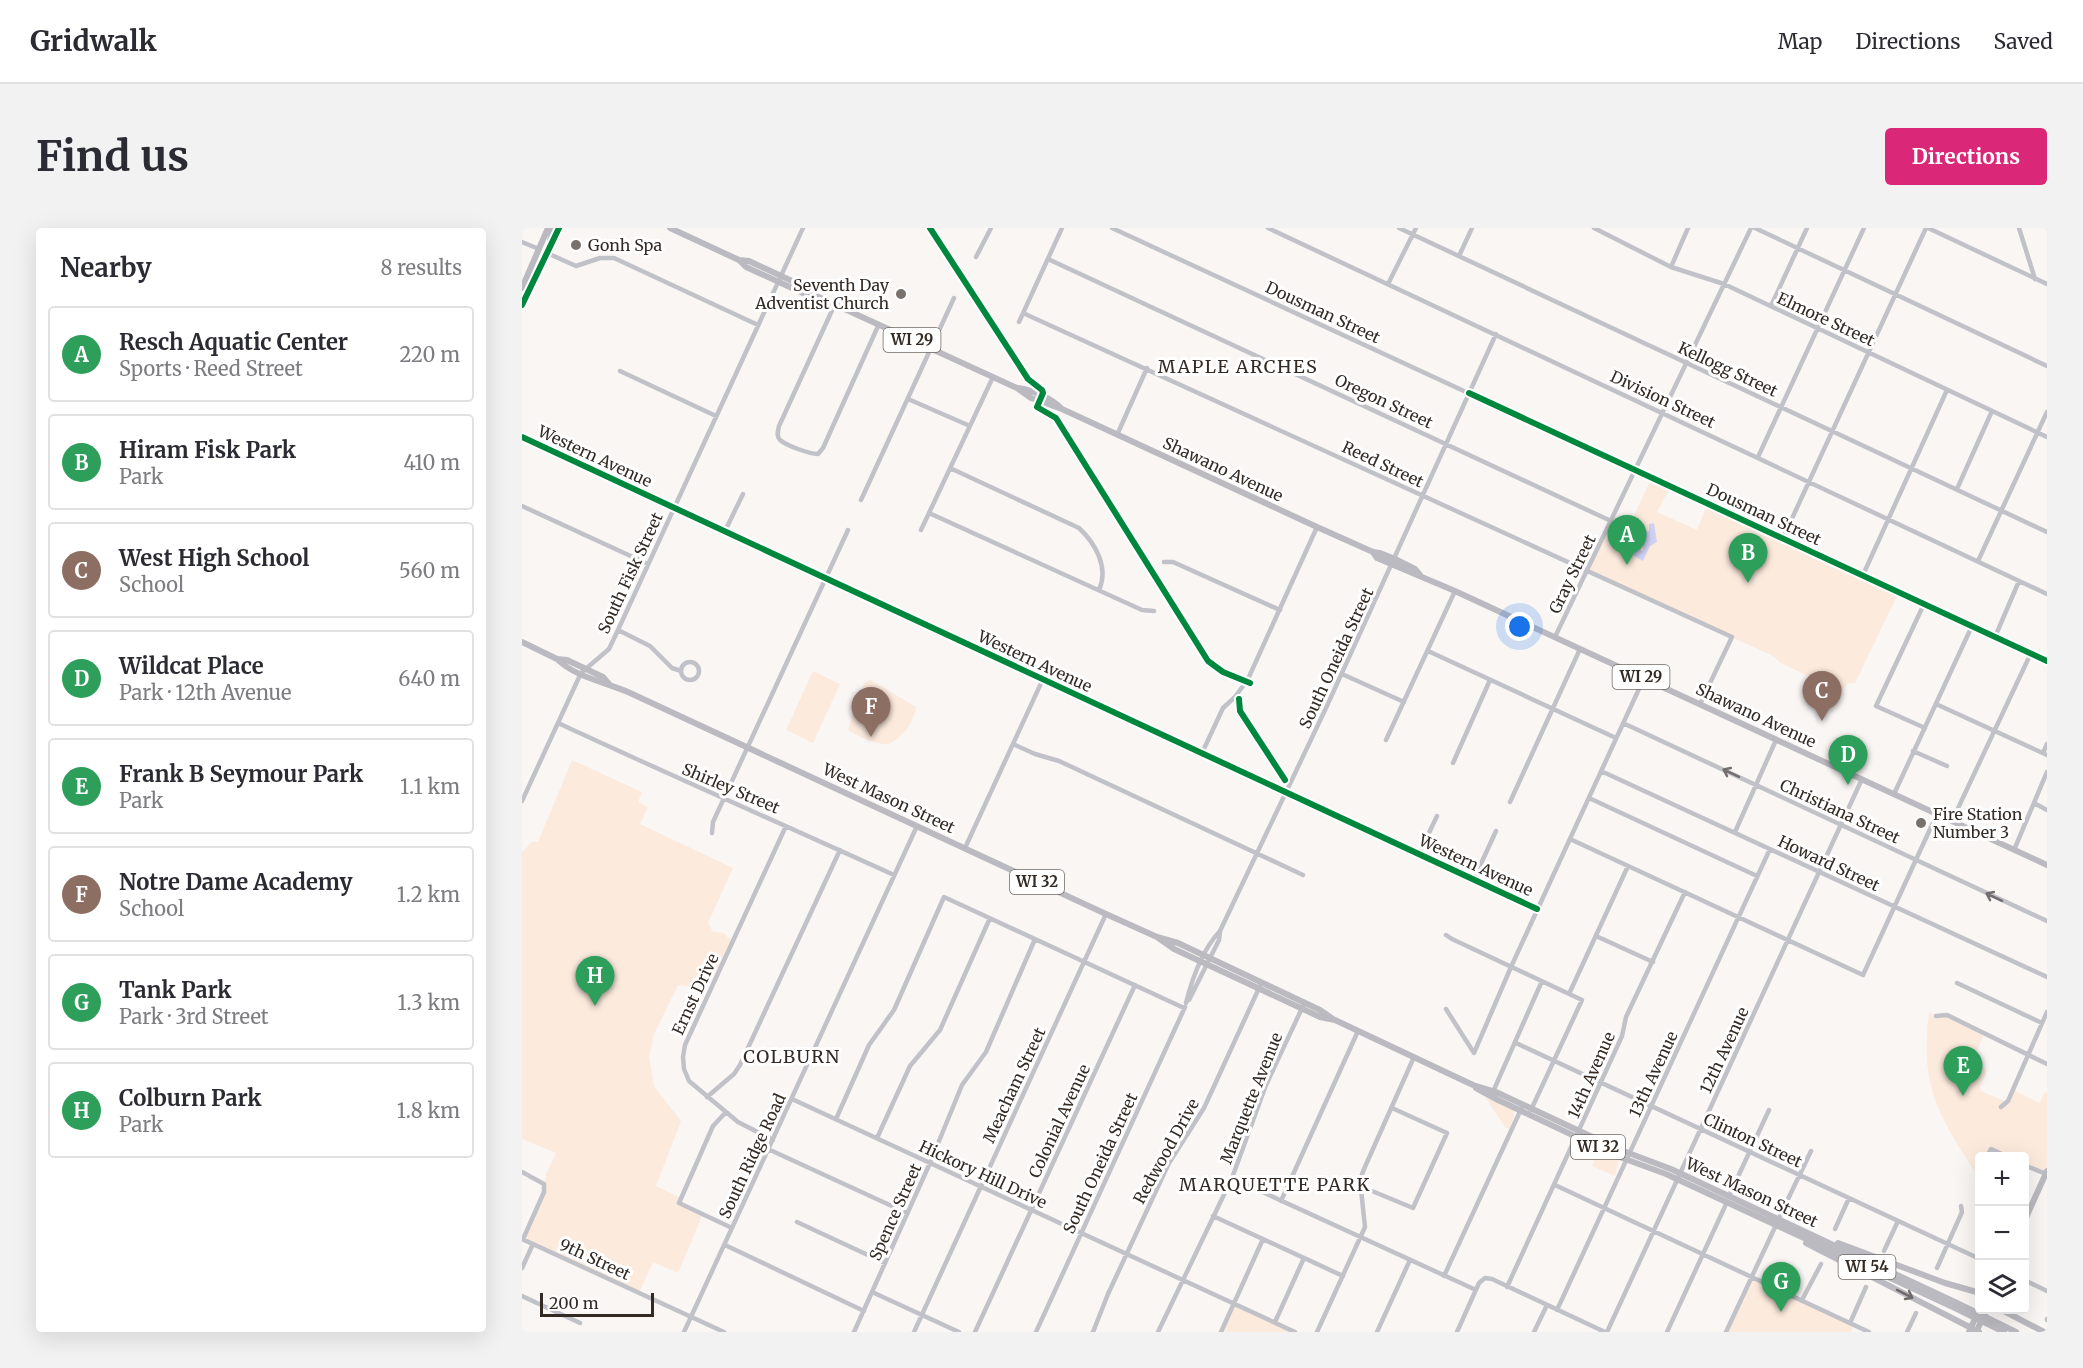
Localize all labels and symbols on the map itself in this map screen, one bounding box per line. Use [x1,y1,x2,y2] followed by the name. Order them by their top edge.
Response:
[588,235,663,255] place label: Gonh Spa
[569,238,583,252] marker: Gonh Spa
[754,275,890,313] place label: Seventh Day Adventist Church
[1263,277,1384,348] street label: Dousman Street
[894,287,908,301] marker: Seventh Day Adventist Church
[1774,288,1879,351] street label: Elmore Street
[884,328,940,352] road number: WI 29
[1675,337,1782,401] street label: Kellogg Street
[1158,355,1318,378] district label: MAPLE ARCHES
[1607,366,1719,432] street label: Division Street
[1332,370,1437,433] street label: Oregon Street
[534,420,655,491] street label: Western Avenue
[1160,432,1286,506] street label: Shawano Avenue
[1339,436,1428,492] street label: Reed Street
[1704,479,1825,550] street label: Dousman Street
[593,509,667,637] street label: South Fisk Street
[1608,516,1646,565] pin: A
[1544,531,1600,617] street label: Gray Street
[1728,534,1768,583] pin: B
[1295,584,1378,732] street label: South Oneida Street
[1505,612,1534,641] your location
[974,625,1095,696] street label: Western Avenue
[1612,665,1670,689] road number: WI 29
[1802,672,1842,721] pin: C
[1693,678,1819,752] street label: Shawano Avenue
[852,688,890,737] pin: F
[1828,736,1868,785] pin: D
[679,758,784,818] street label: Shirley Street
[819,758,959,838] street label: West Mason Street
[1722,767,1740,779] one-way arrow
[1777,774,1904,848] street label: Christiana Street
[1933,804,2023,842] place label: Fire Station Number 3
[1914,816,1928,830] marker: Fire Station Number 3
[1415,829,1536,900] street label: Western Avenue
[1775,831,1884,896] street label: Howard Street
[1010,870,1064,894] road number: WI 32
[1985,890,2003,901] one-way arrow
[667,950,723,1038] street label: Ernst Drive
[576,956,614,1006] pin: H
[1695,1004,1753,1096] street label: 12th Avenue
[979,1023,1050,1146] street label: Meacham Street
[1624,1028,1682,1120] street label: 13th Avenue
[1563,1029,1619,1121] street label: 14th Avenue
[1216,1030,1286,1166] street label: Marquette Avenue
[743,1045,841,1068] district label: COLBURN
[1944,1046,1982,1096] pin: E
[1024,1061,1094,1181] street label: Colonial Avenue
[1059,1089,1142,1237] street label: South Oneida Street
[714,1090,790,1222] street label: South Ridge Road
[1129,1095,1203,1207] street label: Redwood Drive
[1701,1108,1806,1172] street label: Clinton Street
[1571,1135,1625,1159] road number: WI 32
[916,1136,1050,1212] street label: Hickory Hill Drive
[1682,1152,1822,1232] street label: West Mason Street
[865,1160,926,1264] street label: Spence Street
[1179,1173,1371,1196] district label: MARQUETTE PARK
[556,1234,634,1284] street label: 9th Street
[1838,1255,1896,1279] road number: WI 54
[1762,1262,1800,1312] pin: G
[1896,1288,1913,1300] one-way arrow
[540,1290,654,1318] scale bar

